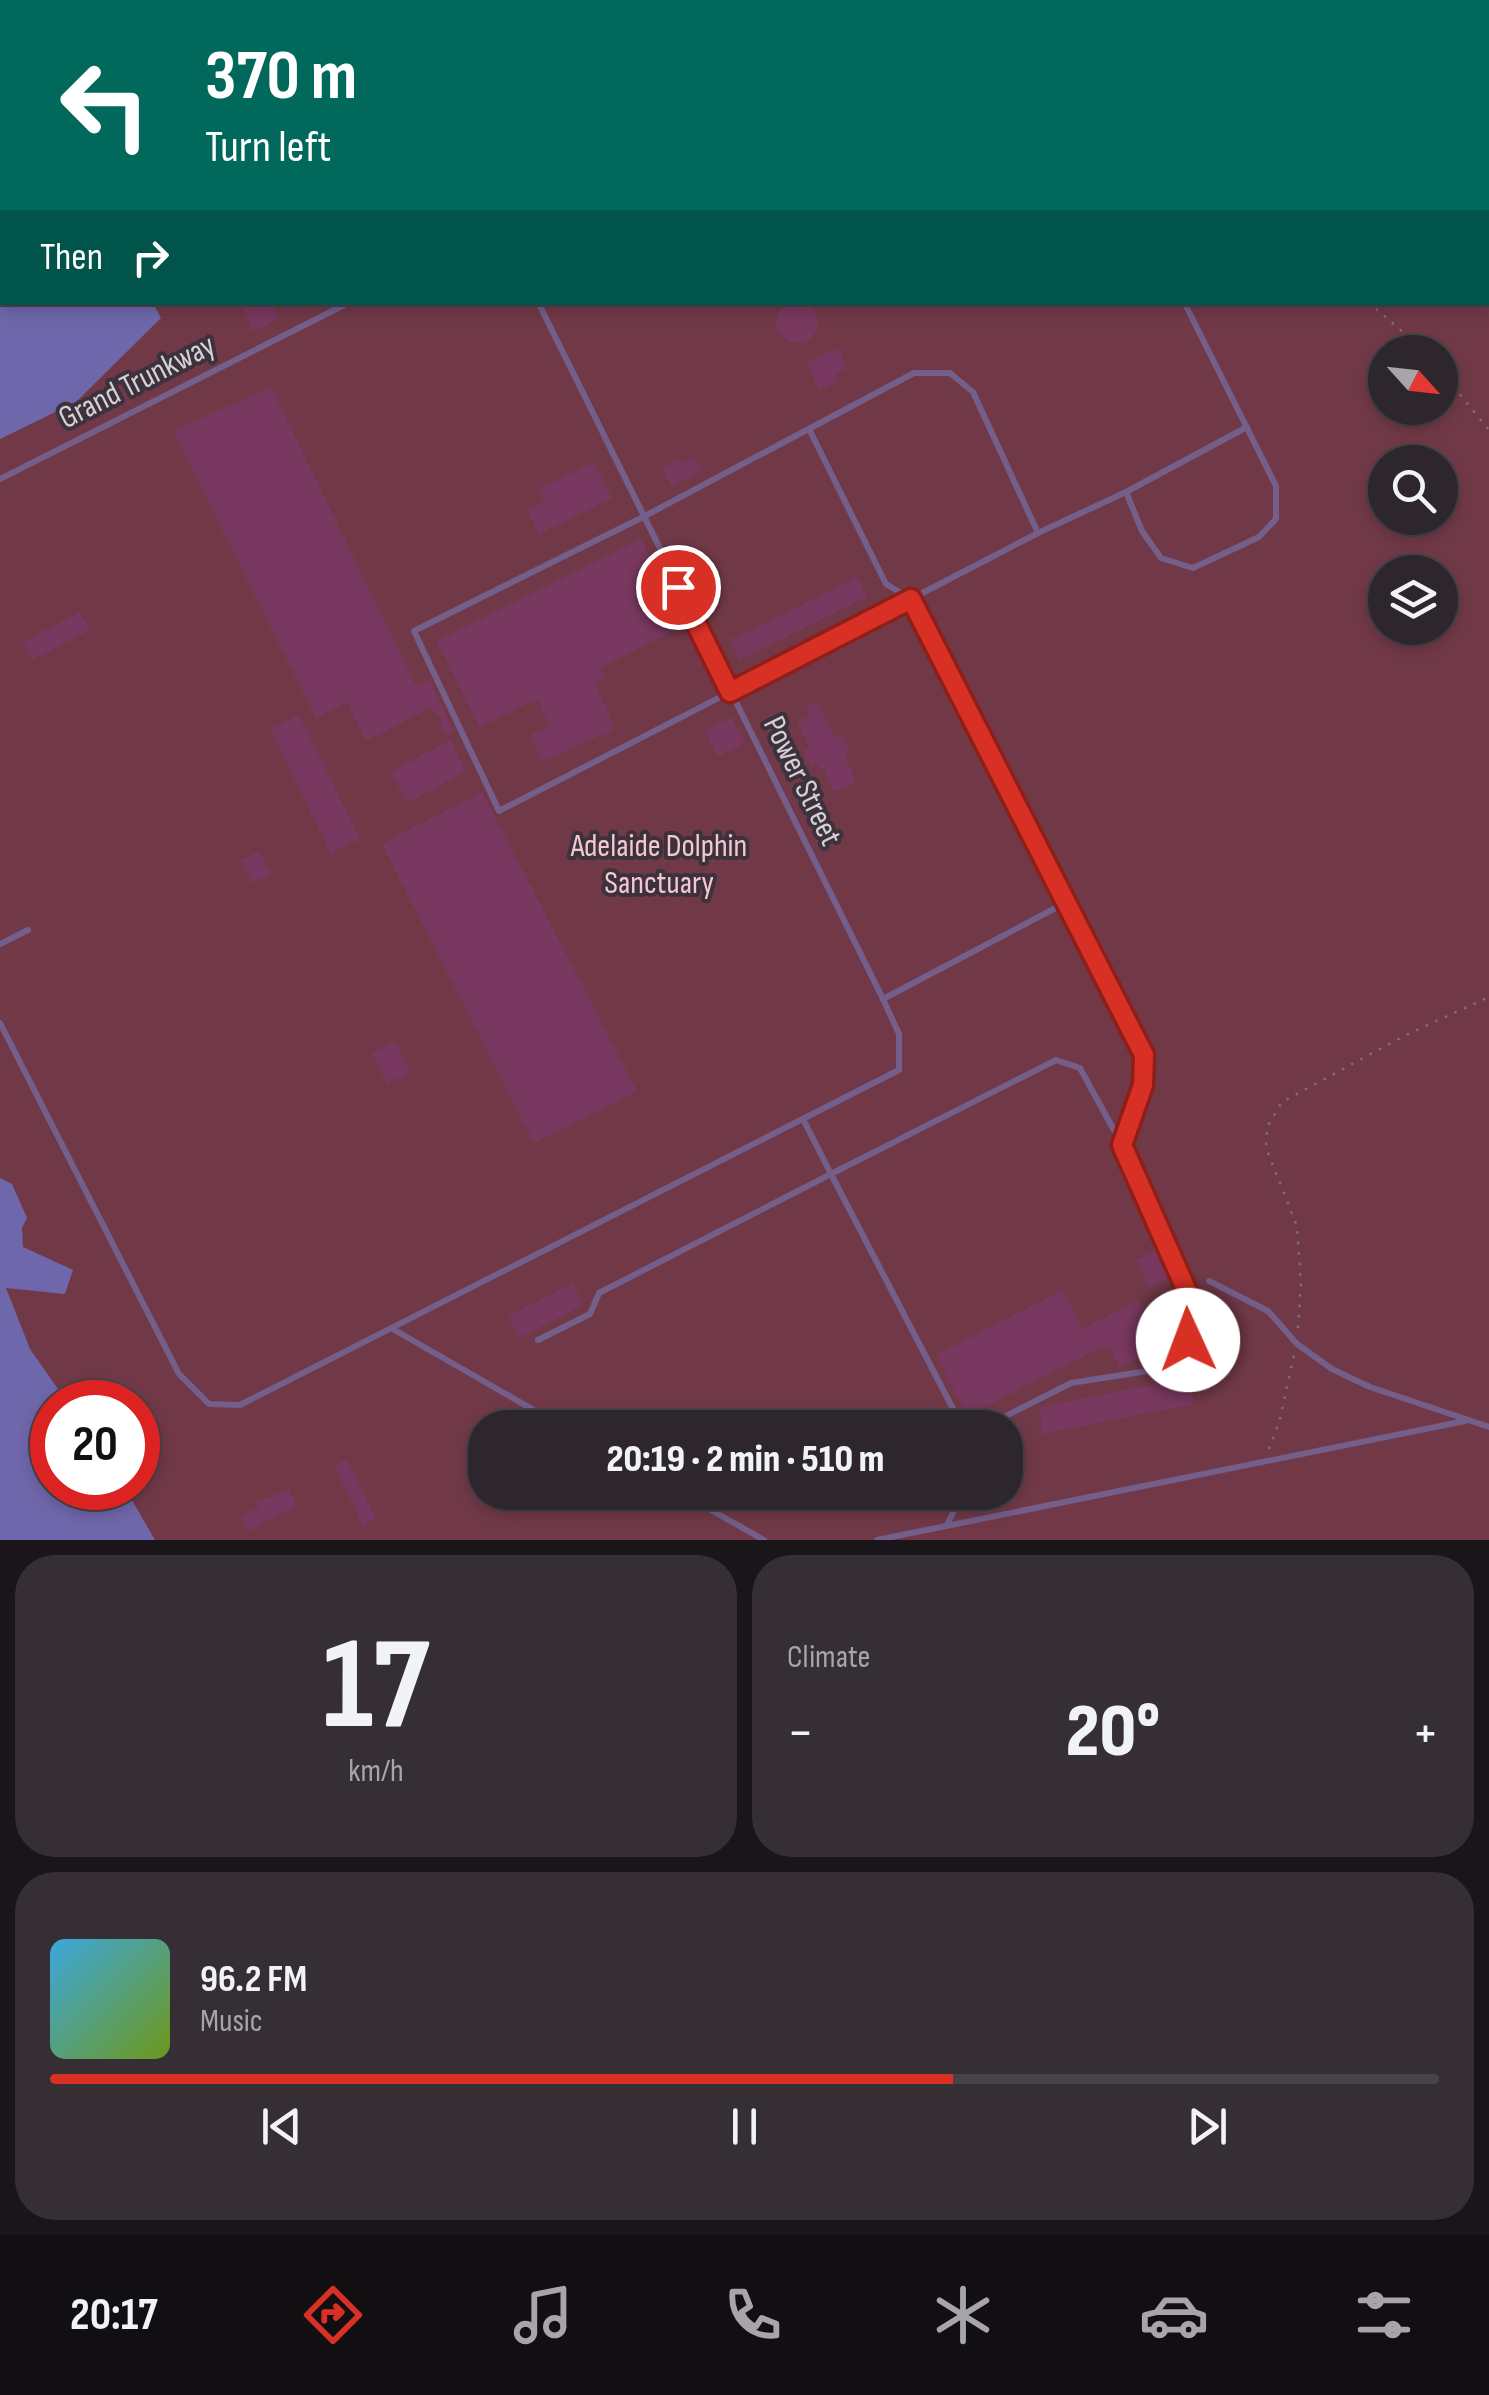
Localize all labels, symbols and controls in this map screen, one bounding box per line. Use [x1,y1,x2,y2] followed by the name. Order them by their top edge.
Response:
[205,35,357,119] text: 370 m
[40,40,170,170] icon: left
[205,120,331,175] text: Turn left
[123,230,178,285] icon: right
[40,235,103,280] text: Then
[52,326,222,438] street label: Grand Trunkway
[1368,335,1458,425] north arrow
[1368,335,1458,645] map controls
[1368,445,1458,535] button: search
[636,545,721,630] pin
[1368,555,1458,645] button: layers
[651,560,706,615] icon: arrive
[754,710,850,852] street label: Power Street
[570,827,747,903] park label: Adelaide Dolphin Sanctuary
[1136,1288,1240,1392] position arrow
[30,1380,160,1510] speed limit sign: 20
[607,1437,884,1482] text: 20:19 · 2 min · 510 m
[323,1609,429,1765] text: 17
[787,1638,870,1677] text: Climate
[1066,1687,1160,1778] text: 20°
[787,1700,814,1767] text: −
[1412,1700,1439,1767] text: +
[348,1752,404,1791] text: km/h
[200,1957,307,2002] text: 96.2 FM
[200,2002,263,2041] text: Music
[254,2099,309,2154] icon: previous
[717,2099,772,2154] icon: pause
[1180,2099,1235,2154] icon: next
[298,2280,368,2350] icon: directions
[508,2280,578,2350] icon: music
[718,2280,788,2350] icon: phone
[928,2280,998,2350] icon: climate
[1139,2280,1209,2350] icon: car
[1349,2280,1419,2350] icon: filters
[70,2288,158,2343] text: 20:17

